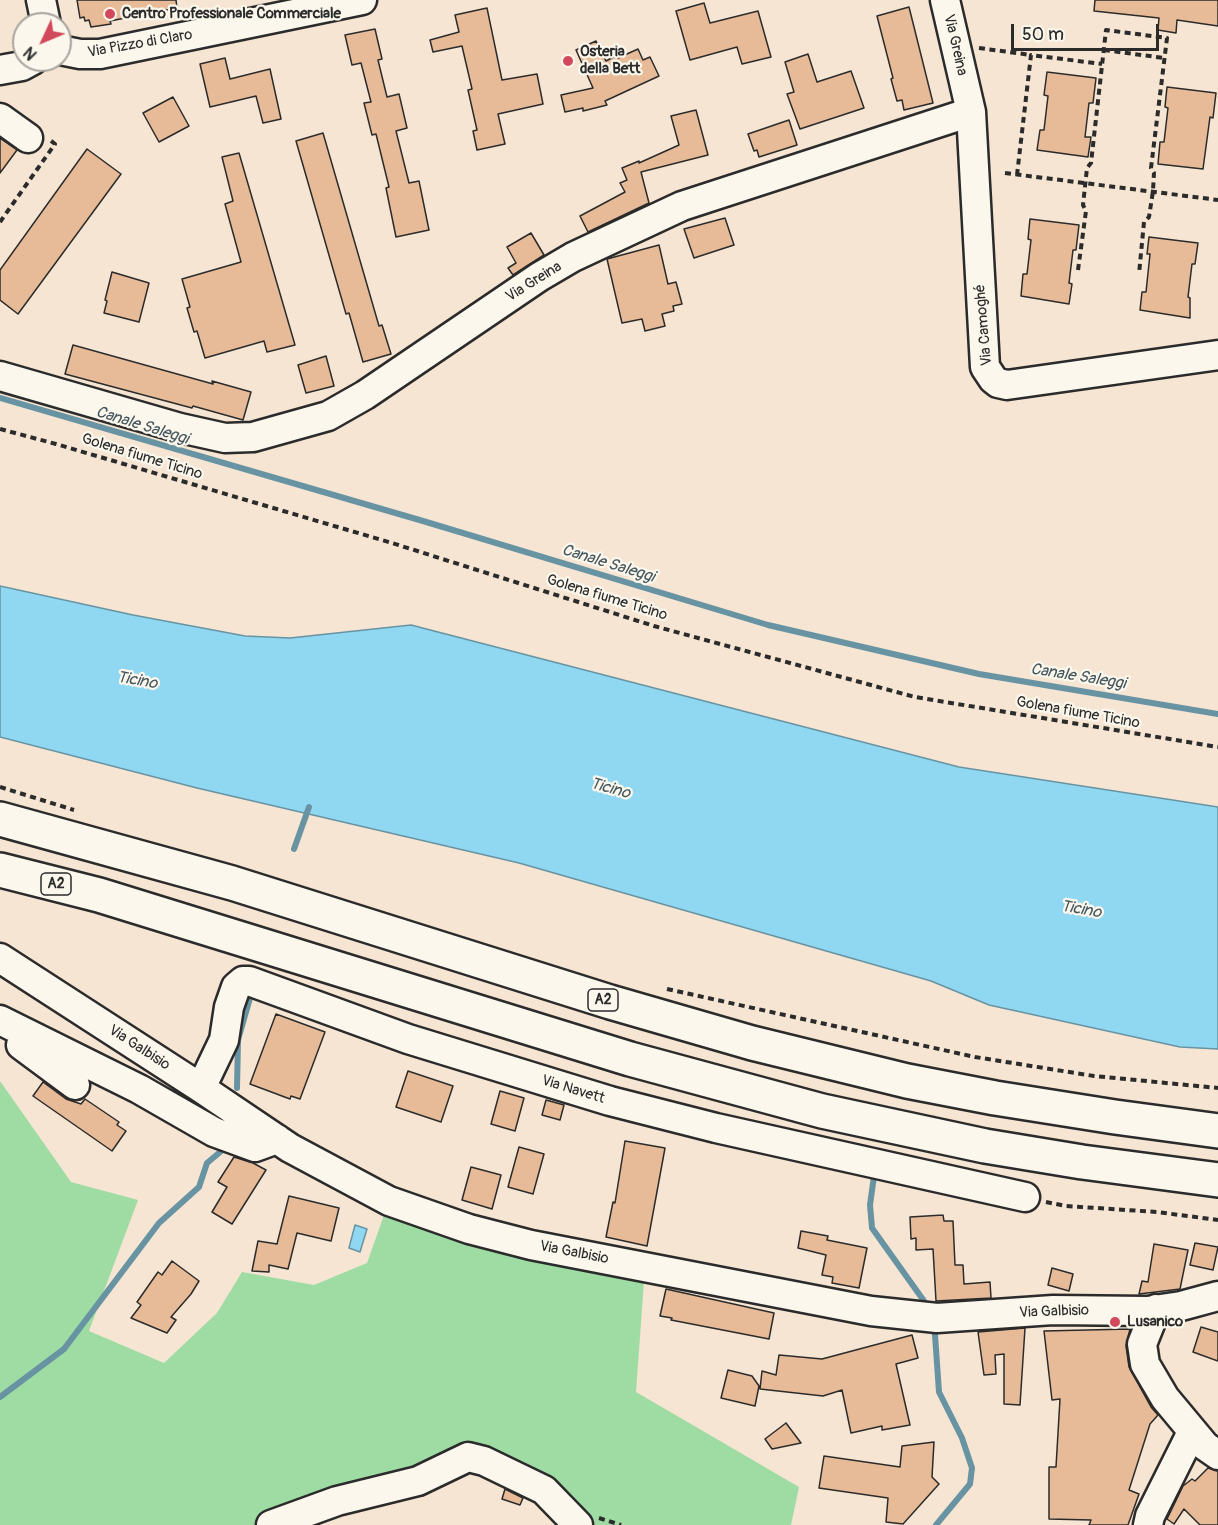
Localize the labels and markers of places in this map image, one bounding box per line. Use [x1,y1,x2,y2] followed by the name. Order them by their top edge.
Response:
[122,5,341,23] place label: Centro Professionale Commerciale
[103,7,117,21] marker: Centro Professionale Commerciale
[580,43,640,78] place label: Osteria della Bett
[561,54,575,68] marker: Osteria della Bett
[1127,1313,1183,1331] place label: Lusanico
[1108,1315,1122,1329] marker: Lusanico

